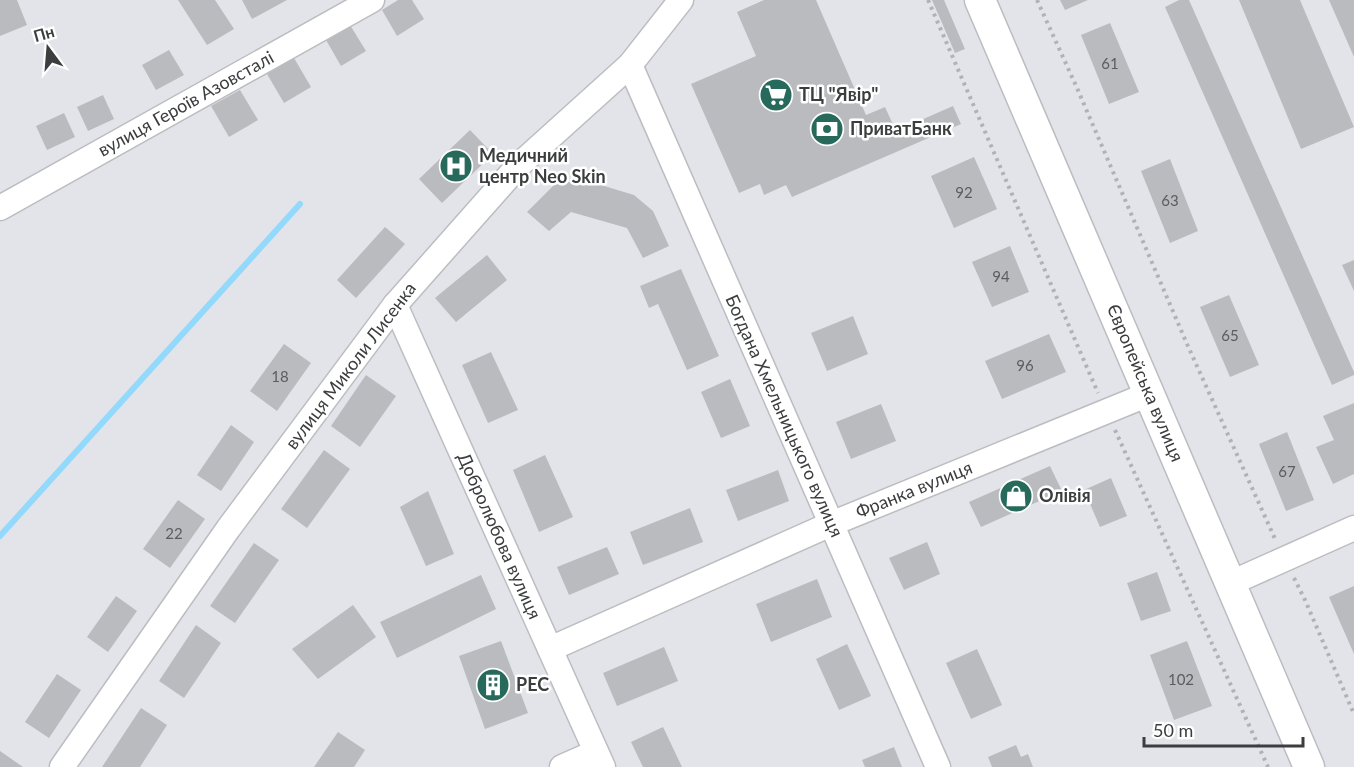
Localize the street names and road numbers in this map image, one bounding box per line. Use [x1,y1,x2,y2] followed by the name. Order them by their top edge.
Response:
[94,46,277,161] street label: вулиця Героїв Азовсталі
[280,278,420,453] street label: вулиця Миколи Лисенка
[721,291,848,540] street label: Богдана Хмельницького вулиця
[1103,300,1189,465] street label: Європейська вулиця
[453,449,547,622] street label: Добролюбова вулиця
[852,456,975,522] street label: Франка вулиця

